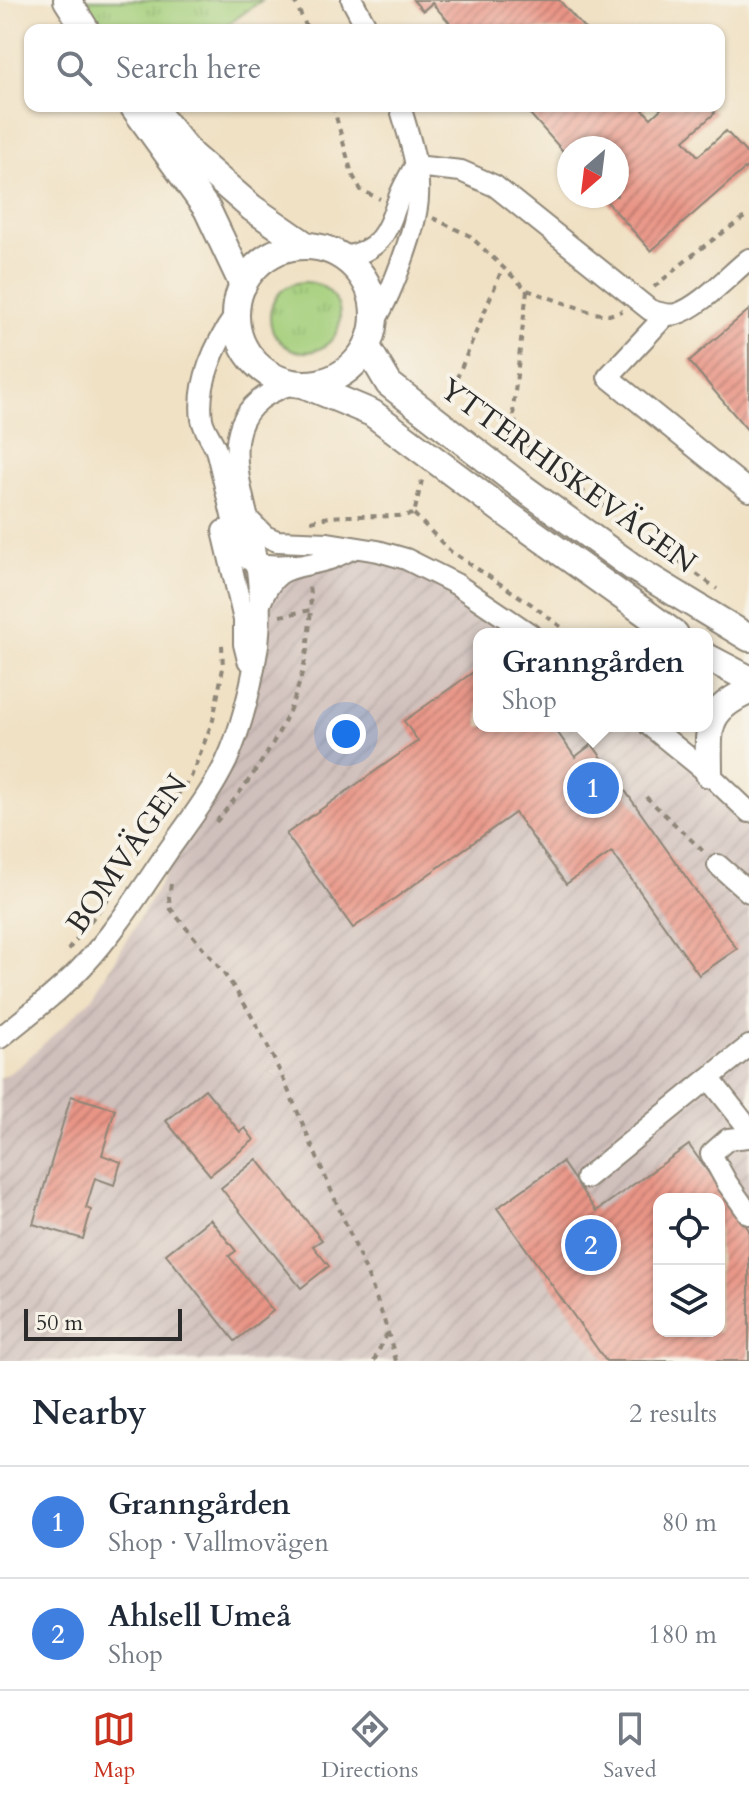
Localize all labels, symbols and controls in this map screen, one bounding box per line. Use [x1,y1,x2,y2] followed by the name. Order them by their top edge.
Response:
[24,24,725,112] search box
[52,46,96,90] icon: search
[116,48,261,89] text: Search here
[557,136,629,208] north arrow
[431,369,705,583] street label: YTTERHISKEVÄGEN
[473,628,713,732] popup
[502,642,684,683] text: Granngården
[502,683,557,718] text: Shop
[326,714,366,754] your location
[567,758,619,818] pin: 1
[57,766,197,942] street label: BOMVÄGEN
[653,1193,725,1337] map controls
[653,1193,725,1265] button: locate
[565,1215,617,1275] pin: 2
[653,1265,725,1337] button: layers
[24,1305,182,1341] scale bar
[36,1308,83,1338] text: 50 m
[32,1390,147,1436] text: Nearby
[629,1396,717,1431] text: 2 results
[108,1484,290,1525] text: Granngården
[51,1505,65,1540] text: 1
[661,1505,717,1540] text: 80 m
[108,1525,329,1560] text: Shop · Vallmovägen
[108,1596,291,1637] text: Ahlsell Umeå
[51,1617,65,1652] text: 2
[648,1617,717,1652] text: 180 m
[108,1637,163,1672] text: Shop
[92,1707,136,1785] tab: Map
[321,1707,418,1785] tab: Directions
[603,1707,657,1785] tab: Saved

